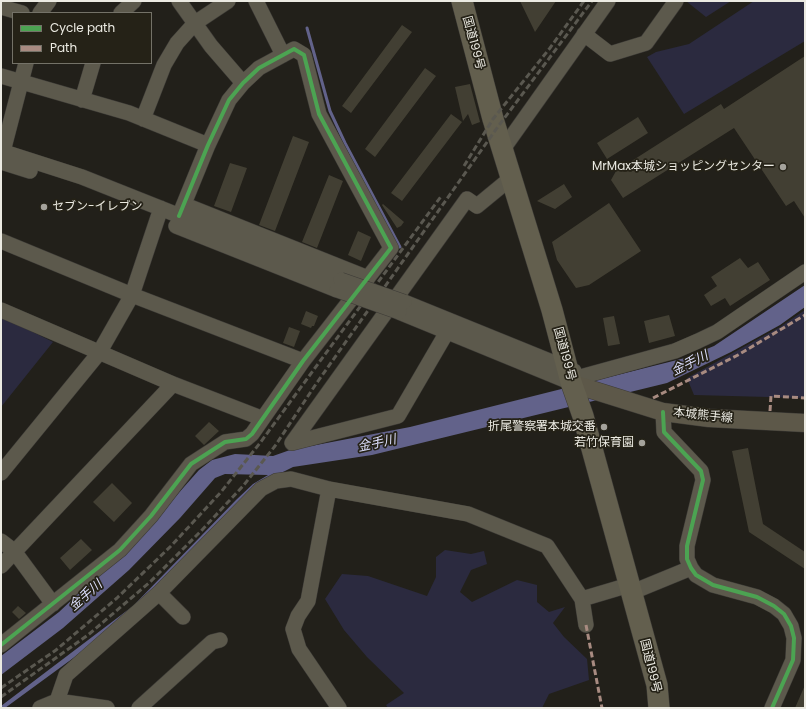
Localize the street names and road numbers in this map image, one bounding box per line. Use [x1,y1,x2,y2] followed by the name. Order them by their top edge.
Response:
[459,15,487,71] street label: 国道199号
[550,326,578,382] street label: 国道199号
[672,406,734,426] street label: 本城熊手線
[636,638,664,694] street label: 国道199号

